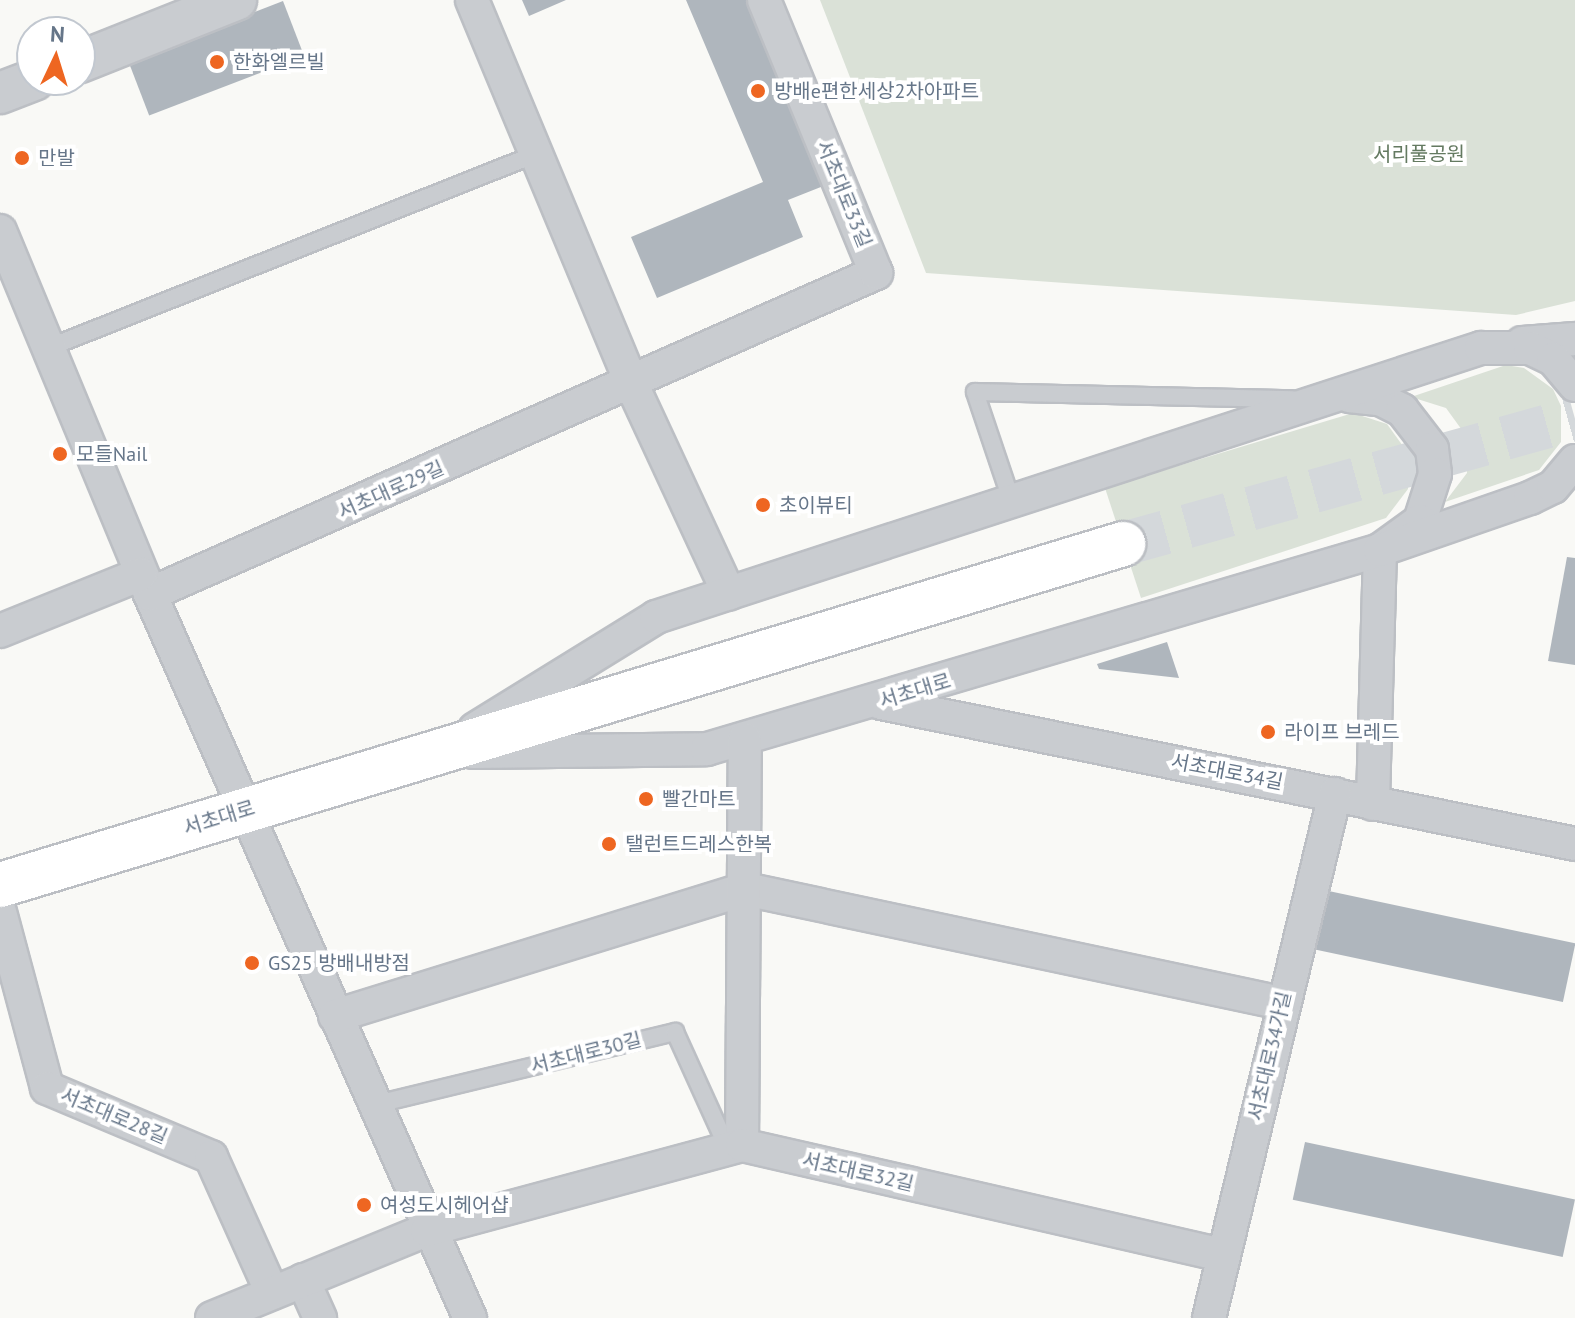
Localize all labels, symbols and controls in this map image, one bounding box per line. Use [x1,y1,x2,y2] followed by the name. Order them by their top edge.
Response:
[16,16,96,96] north arrow
[49,20,66,49] text: N
[233,50,325,74] place label: 한화엘르빌
[208,53,226,71] marker: 한화엘르빌
[774,79,979,103] place label: 방배e편한세상2차아파트
[749,82,767,100] marker: 방배e편한세상2차아파트
[812,137,876,251] street label: 서초대로33길
[1373,142,1465,166] park label: 서리풀공원
[38,146,75,170] place label: 만발
[13,149,31,167] marker: 만발
[76,442,147,466] place label: 모들Nail
[51,445,69,463] marker: 모들Nail
[334,456,448,524] street label: 서초대로29길
[779,493,853,517] place label: 초이뷰티
[754,496,772,514] marker: 초이뷰티
[876,669,954,713] street label: 서초대로
[1284,720,1400,744] place label: 라이프 브레드
[1259,723,1277,741] marker: 라이프 브레드
[1169,749,1285,795] street label: 서초대로34길
[662,787,736,811] place label: 빨간마트
[637,790,655,808] marker: 빨간마트
[180,796,258,840] street label: 서초대로
[625,832,772,856] place label: 탤런트드레스한복
[600,835,618,853] marker: 탤런트드레스한복
[268,951,410,975] place label: GS25 방배내방점
[243,954,261,972] marker: GS25 방배내방점
[1243,989,1297,1123] street label: 서초대로34가길
[528,1028,644,1078] street label: 서초대로30길
[57,1083,171,1149] street label: 서초대로28길
[800,1148,916,1196] street label: 서초대로32길
[380,1193,509,1217] place label: 여성도시헤어샵
[355,1196,373,1214] marker: 여성도시헤어샵

